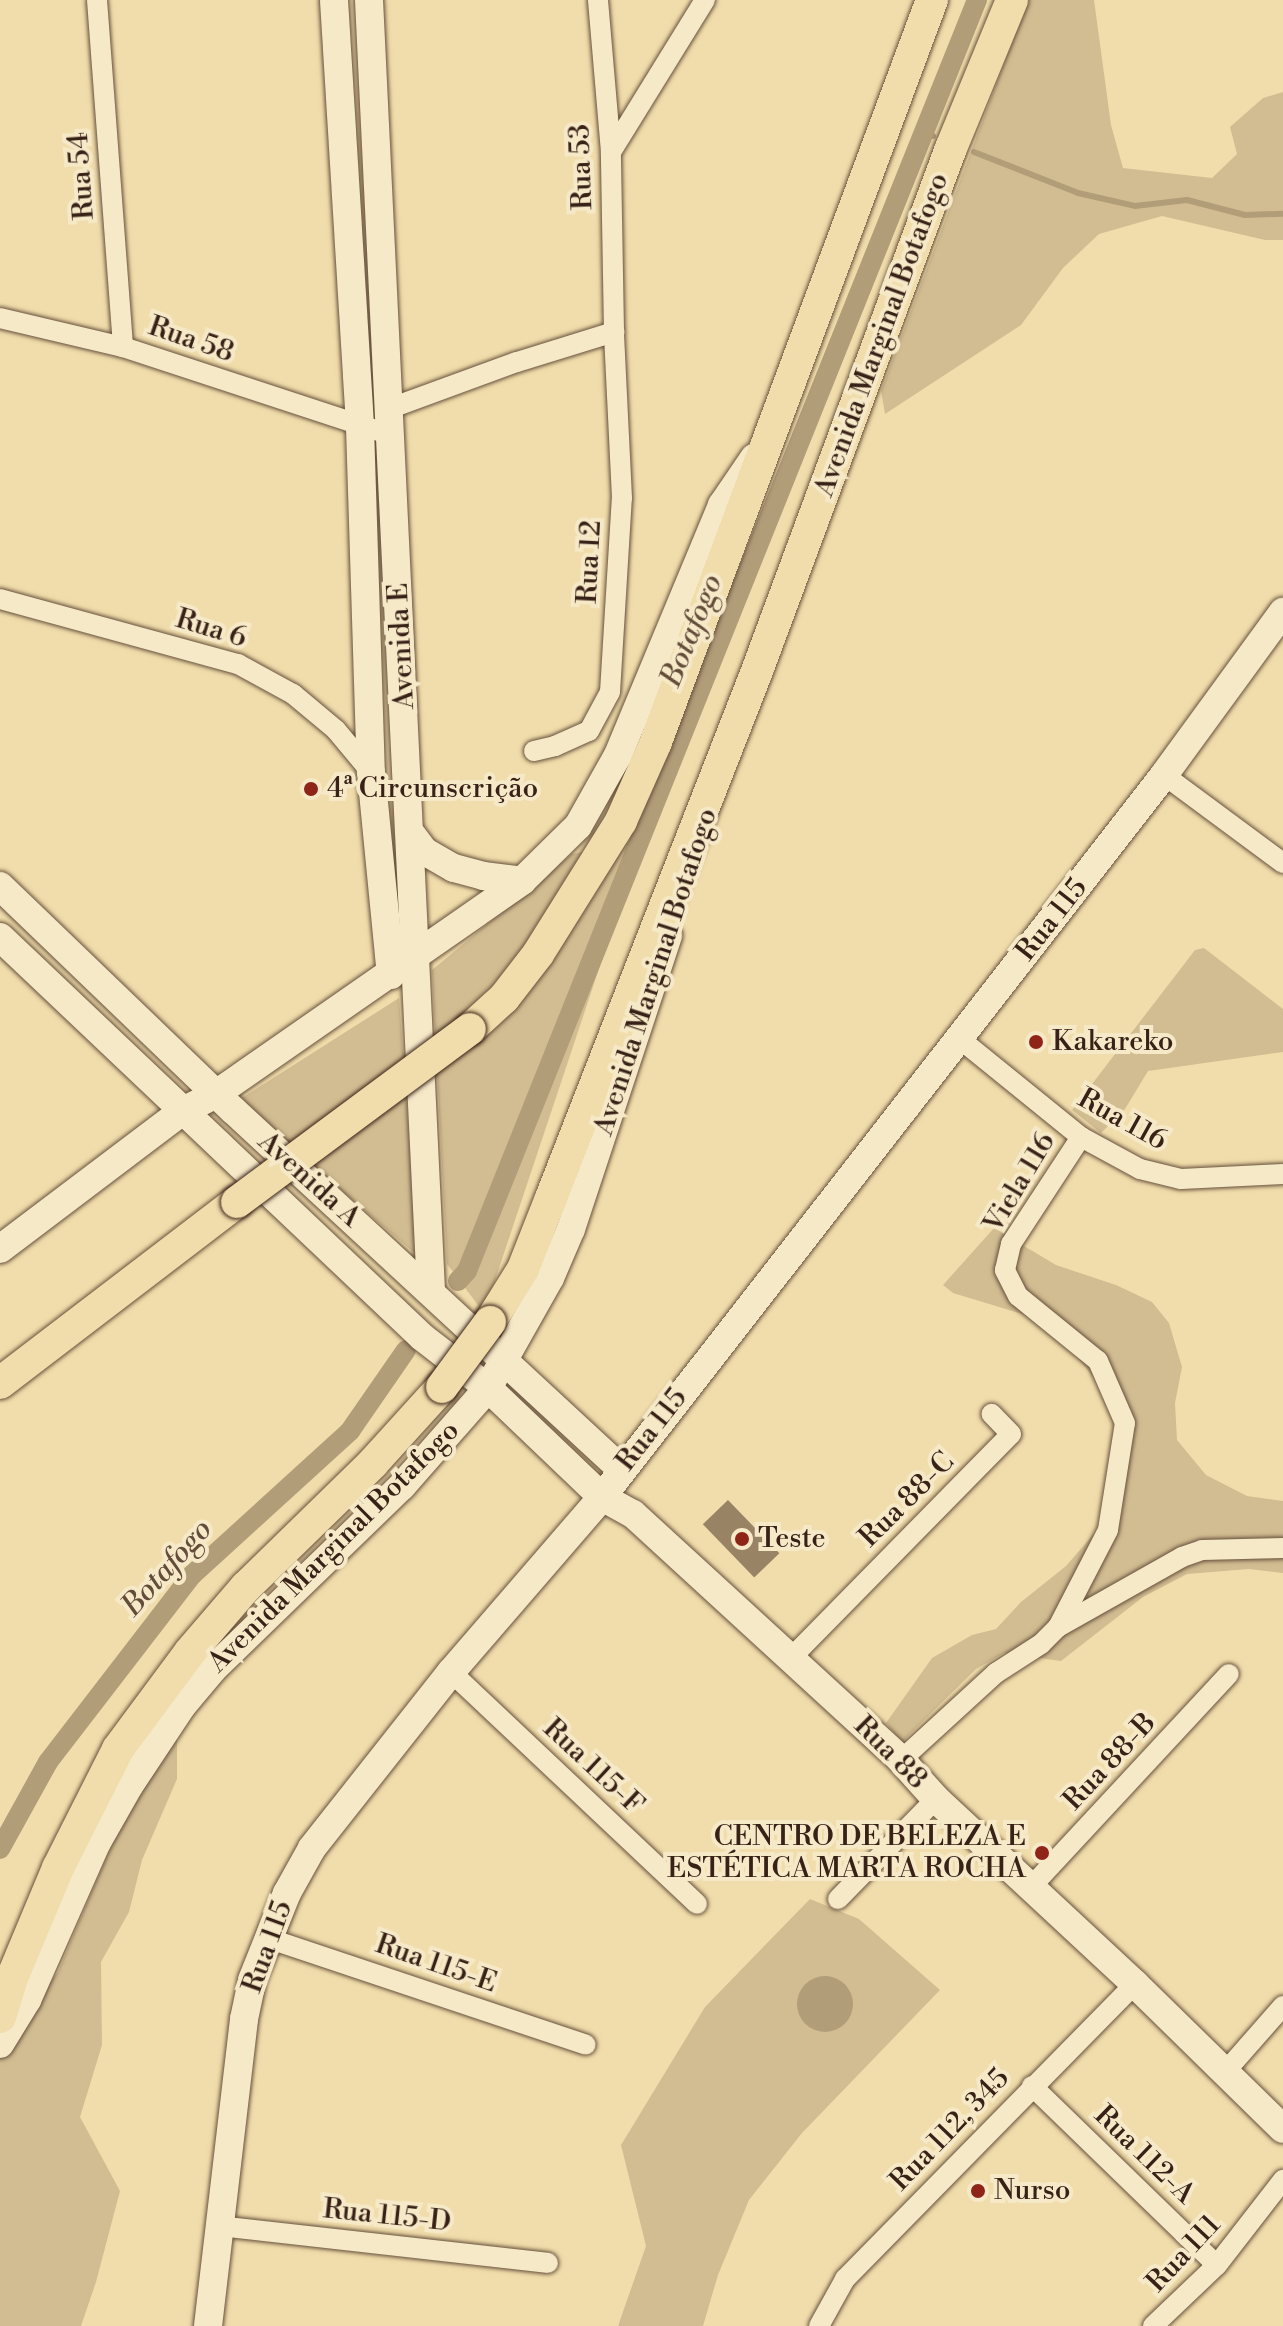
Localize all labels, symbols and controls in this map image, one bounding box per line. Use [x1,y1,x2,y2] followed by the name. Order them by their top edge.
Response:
[564,123,600,211] street label: Rua 53
[62,131,102,221] street label: Rua 54
[808,169,956,501] street label: Avenida Marginal Botafogo
[144,310,238,370] street label: Rua 58
[571,519,609,605] street label: Rua 12
[653,570,731,692] water label: Botafogo
[382,582,422,710] street label: Avenida E
[172,602,250,656] street label: Rua 6
[327,772,538,806] place label: 4ª Circunscrição
[302,780,320,798] marker: 4ª Circunscrição
[587,804,725,1140] street label: Avenida Marginal Botafogo
[1009,872,1095,968] street label: Rua 115
[1052,1025,1173,1059] place label: Kakareko
[1027,1033,1045,1051] marker: Kakareko
[1072,1082,1172,1158] street label: Rua 116
[251,1125,367,1235] street label: Avenida A
[977,1127,1063,1239] street label: Viela 116
[609,1382,695,1478] street label: Rua 115
[201,1414,467,1680] street label: Avenida Marginal Botafogo
[853,1446,961,1554] street label: Rua 88-C
[114,1512,220,1624] water label: Botafogo
[758,1522,826,1556] place label: Teste
[733,1530,751,1548] marker: Teste
[1057,1707,1163,1817] street label: Rua 88-B
[846,1709,934,1797] street label: Rua 88
[536,1712,650,1822] street label: Rua 115-F
[667,1820,1026,1886] place label: CENTRO DE BELEZA E ESTÉTICA MARTA ROCHA
[1033,1844,1051,1862] marker: CENTRO DE BELEZA E ESTÉTICA MARTA ROCHA
[236,1896,300,1998] street label: Rua 115
[371,1928,501,2000] street label: Rua 115-E
[883,2062,1017,2198] street label: Rua 112, 345
[1087,2099,1201,2211] street label: Rua 112-A
[994,2174,1071,2208] place label: Nurso
[969,2182,987,2200] marker: Nurso
[321,2193,453,2239] street label: Rua 115-D
[1140,2208,1228,2300] street label: Rua 111

